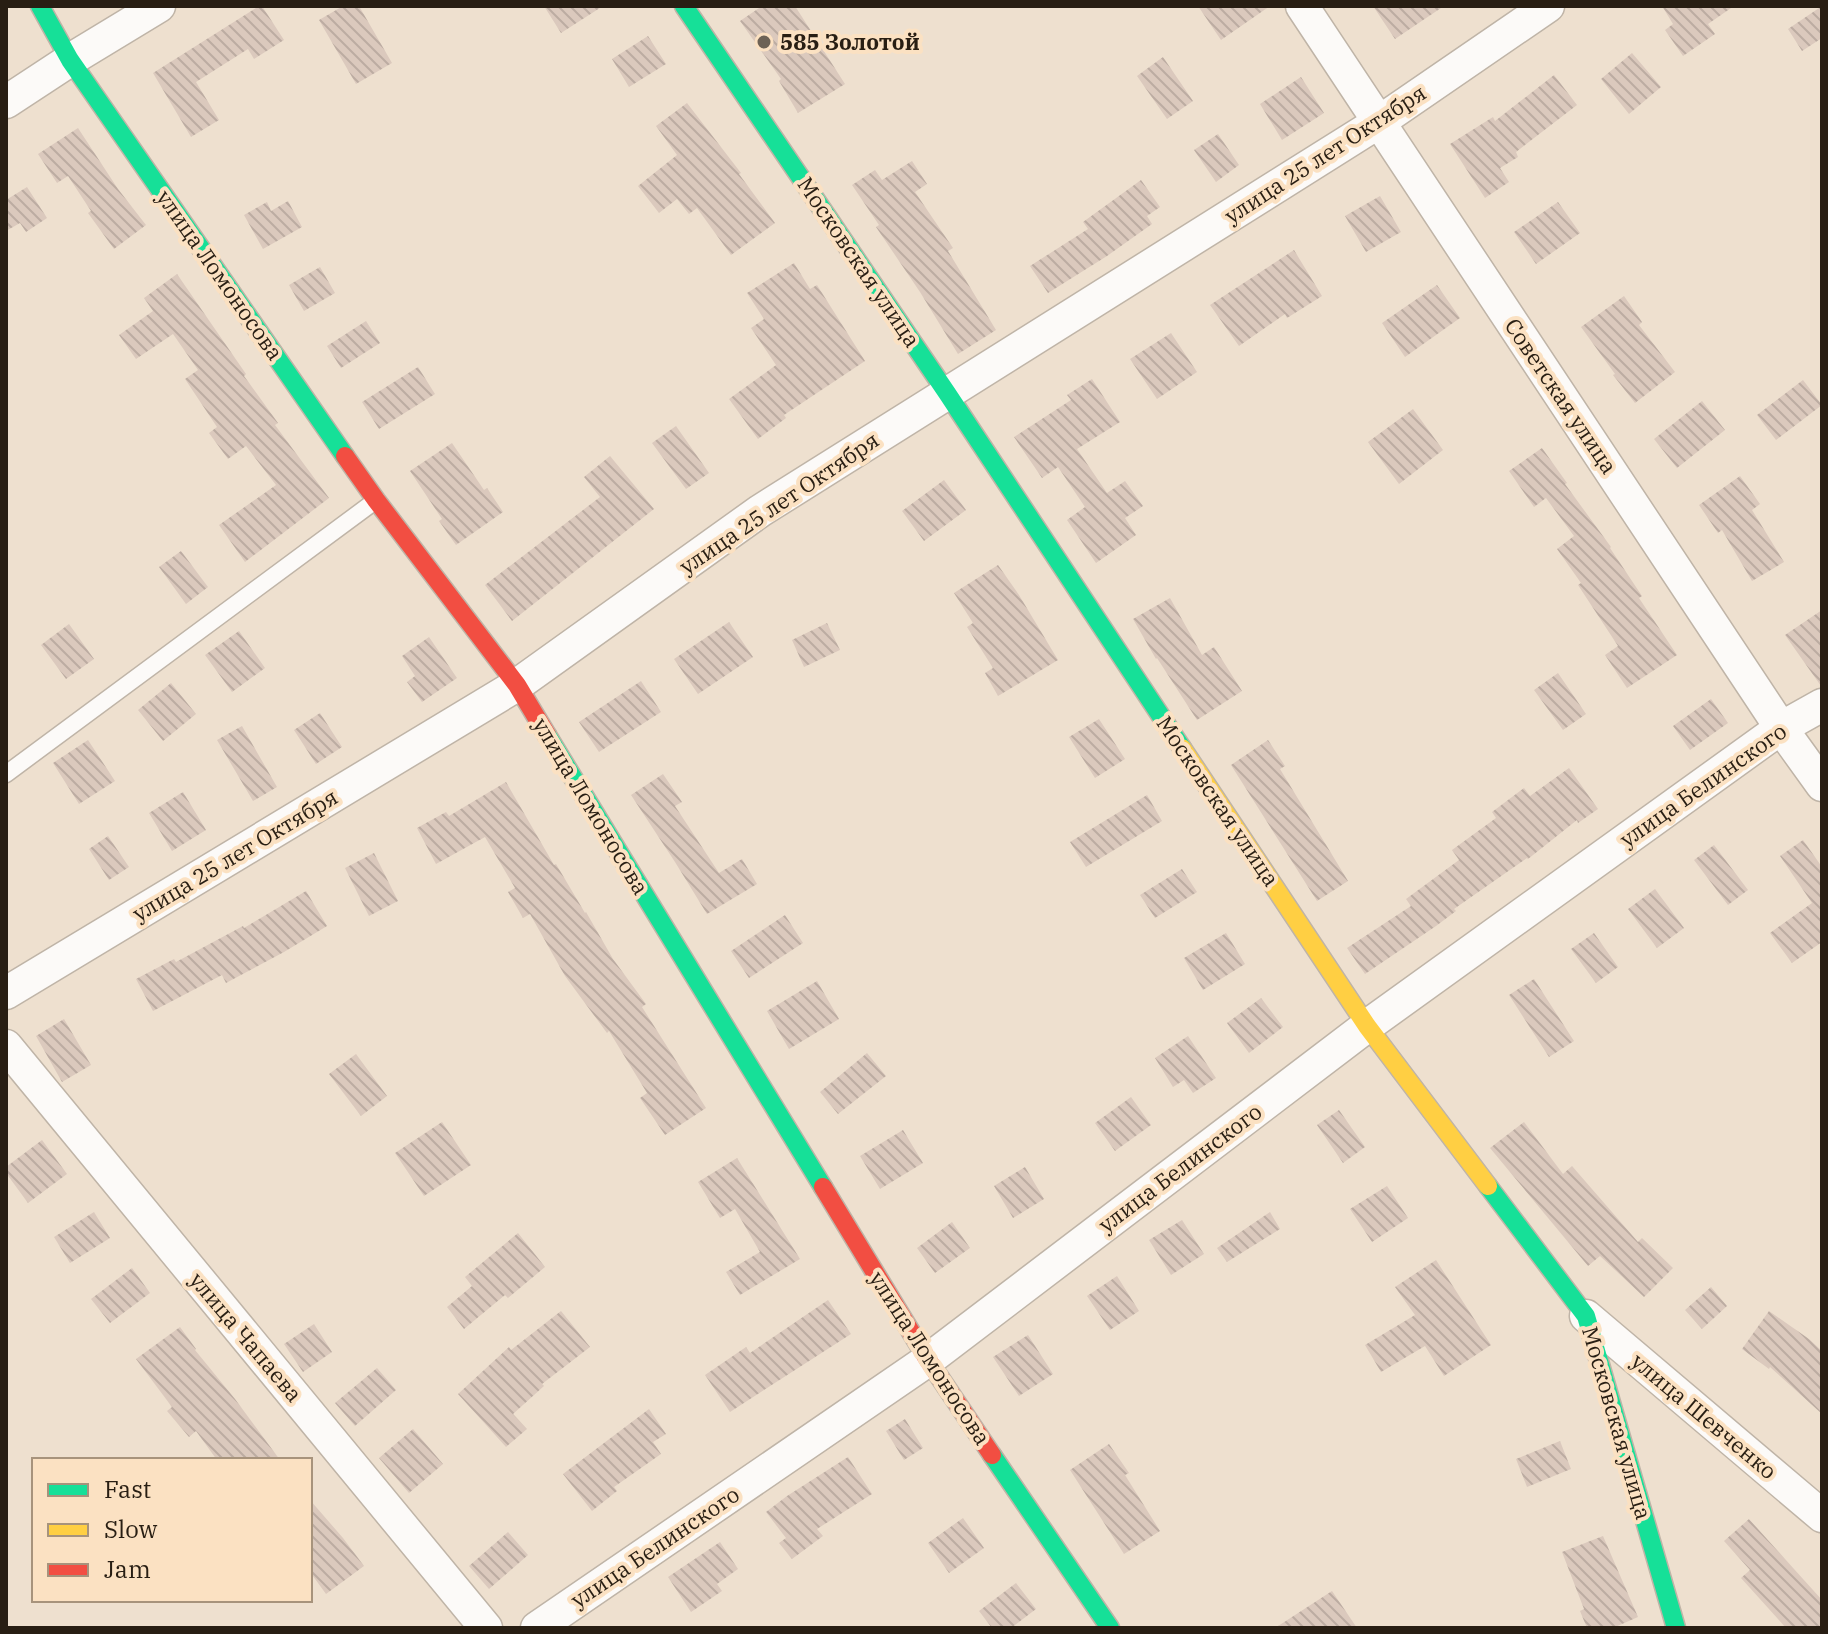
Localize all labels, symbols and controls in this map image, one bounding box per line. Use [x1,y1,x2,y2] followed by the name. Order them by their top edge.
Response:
[780,27,920,56] place label: 585 Золотой
[755,33,773,51] marker: 585 Золотой
[1218,78,1431,230] street label: улица 25 лет Октября
[792,171,927,353] street label: Московская улица
[151,184,290,366] street label: улица Ломоносова
[1499,312,1624,479] street label: Советская улица
[673,425,884,580] street label: улица 25 лет Октября
[1151,710,1286,892] street label: Московская улица
[527,712,656,900] street label: улица Ломоносова
[1613,716,1792,853] street label: улица Белинского
[127,782,343,927] street label: улица 25 лет Октября
[1092,1097,1267,1239] street label: улица Белинского
[863,1265,997,1450] street label: улица Ломоносова
[184,1266,309,1408] street label: улица Чапаева
[1576,1323,1659,1523] street label: Московская улица
[1626,1346,1783,1485] street label: улица Шевченко
[32,1458,312,1602] legend
[104,1473,151,1505] text: Fast
[565,1479,745,1614] street label: улица Белинского
[104,1513,158,1545] text: Slow
[104,1553,151,1585] text: Jam

